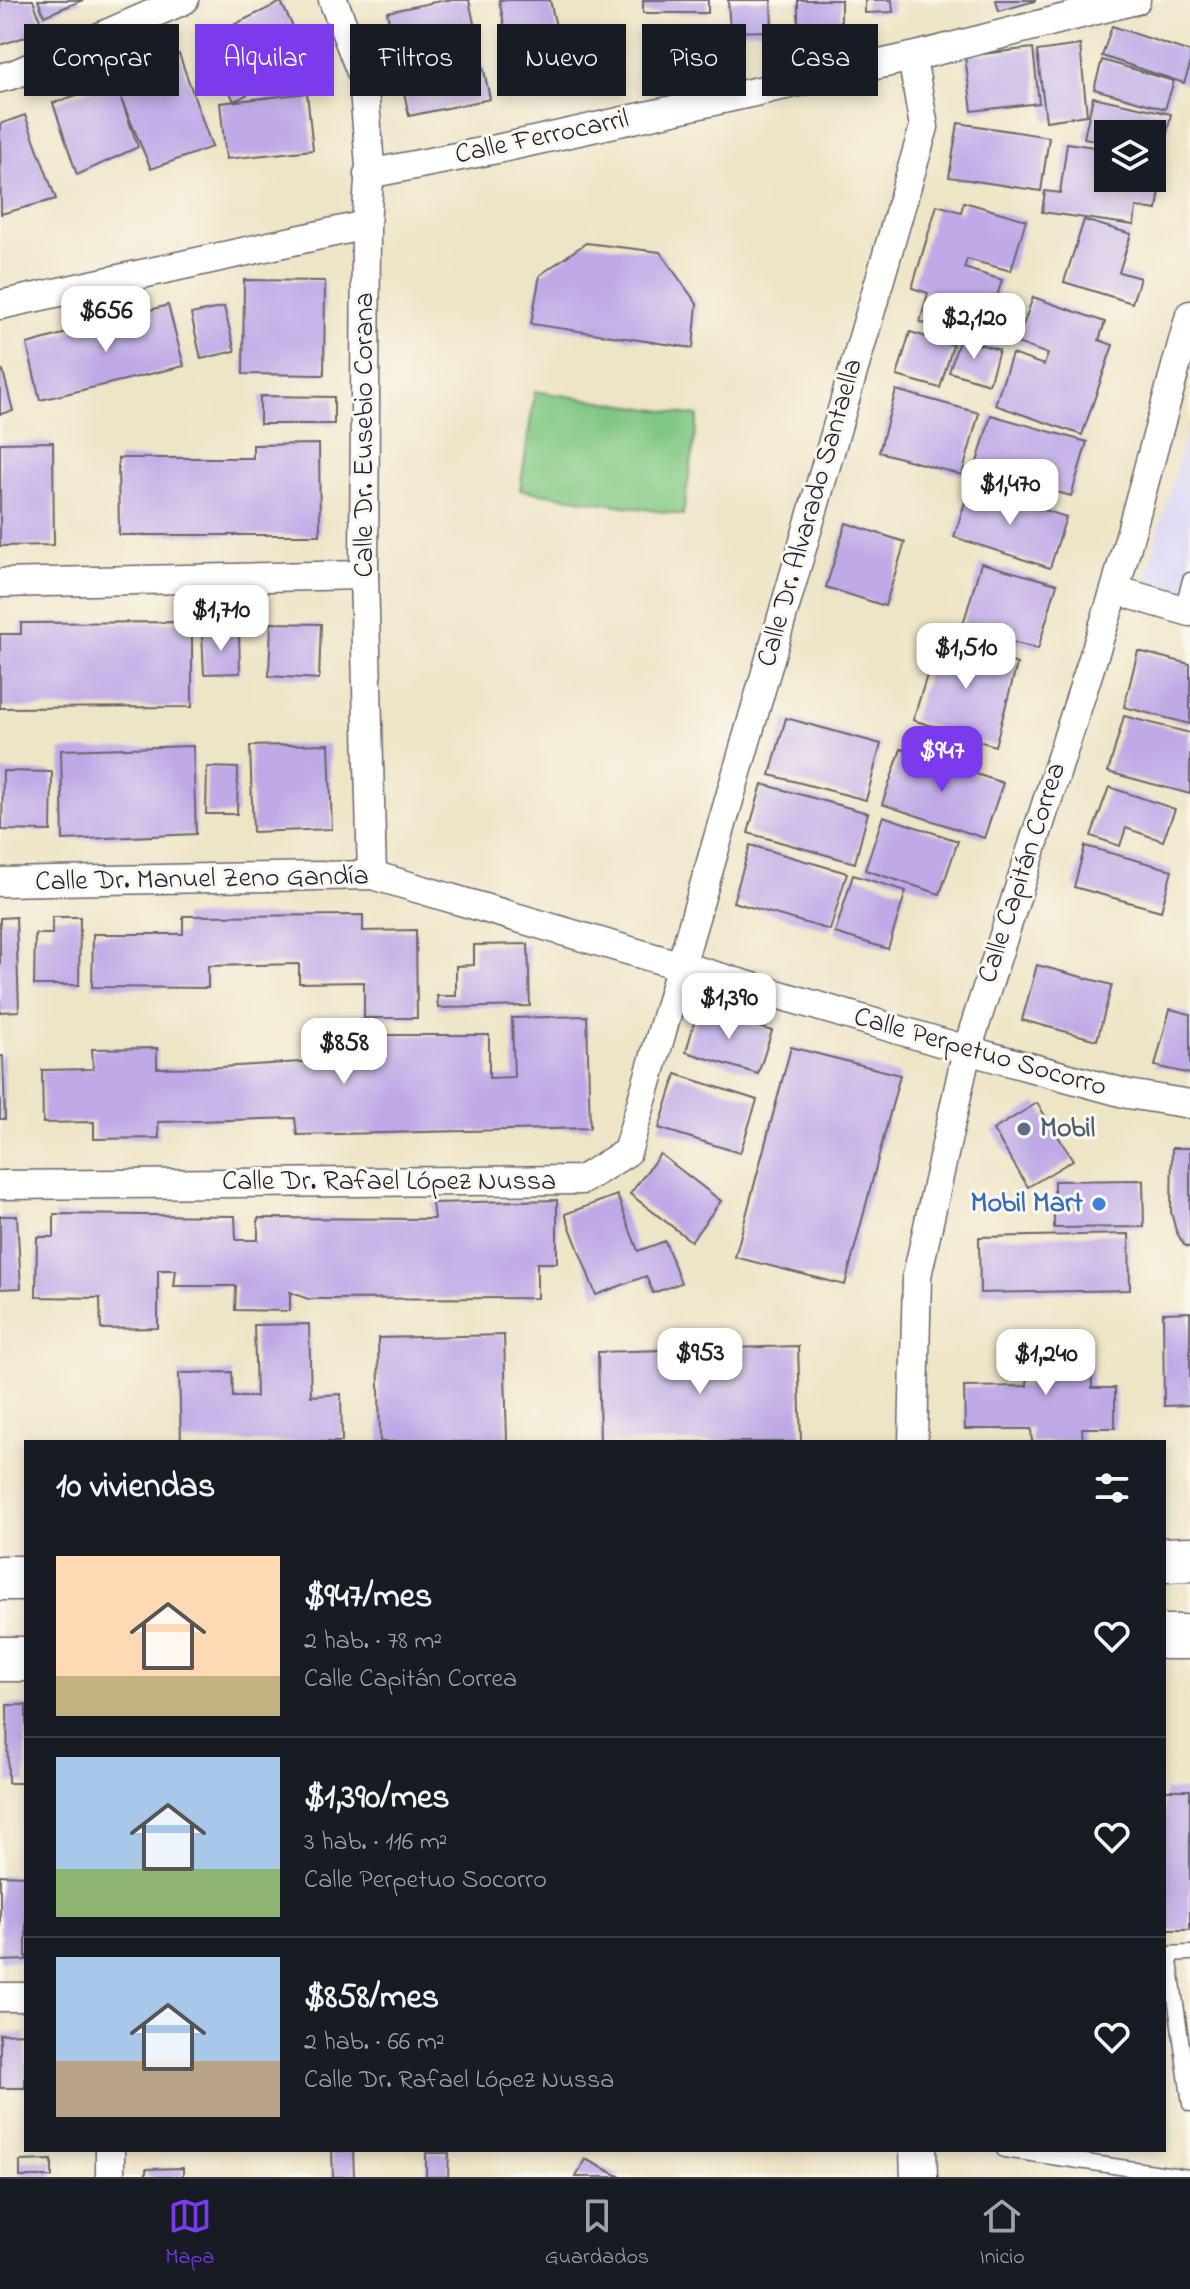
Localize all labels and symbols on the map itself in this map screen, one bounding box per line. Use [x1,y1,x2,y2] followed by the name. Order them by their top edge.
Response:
[451,100,633,176] street label: Calle Ferrocarril
[59,286,153,354] pin: $656
[345,292,386,578] street label: Calle Dr. Eusebio Corana
[909,293,1039,361] pin: $2,120
[747,354,875,672] street label: Calle Dr. Alvarado Santaella
[945,459,1075,527] pin: $1,470
[156,585,286,653] pin: $1,710
[901,623,1031,691] pin: $1,510
[895,726,989,794] pin: $947
[968,758,1078,988] street label: Calle Capitán Correa
[35,857,369,903] street label: Calle Dr. Manuel Zeno Gandía
[664,973,794,1041] pin: $1,390
[849,997,1111,1109] street label: Calle Perpetuo Socorro
[297,1018,391,1086] pin: $858
[1040,1109,1096,1150] place label: Mobil
[1015,1120,1033,1138] marker: Mobil
[222,1162,556,1203] street label: Calle Dr. Rafael López Nussa
[971,1184,1084,1225] place label: Mobil Mart
[1090,1195,1108,1213] marker: Mobil Mart
[653,1328,747,1396] pin: $953
[981,1329,1111,1397] pin: $1,240

